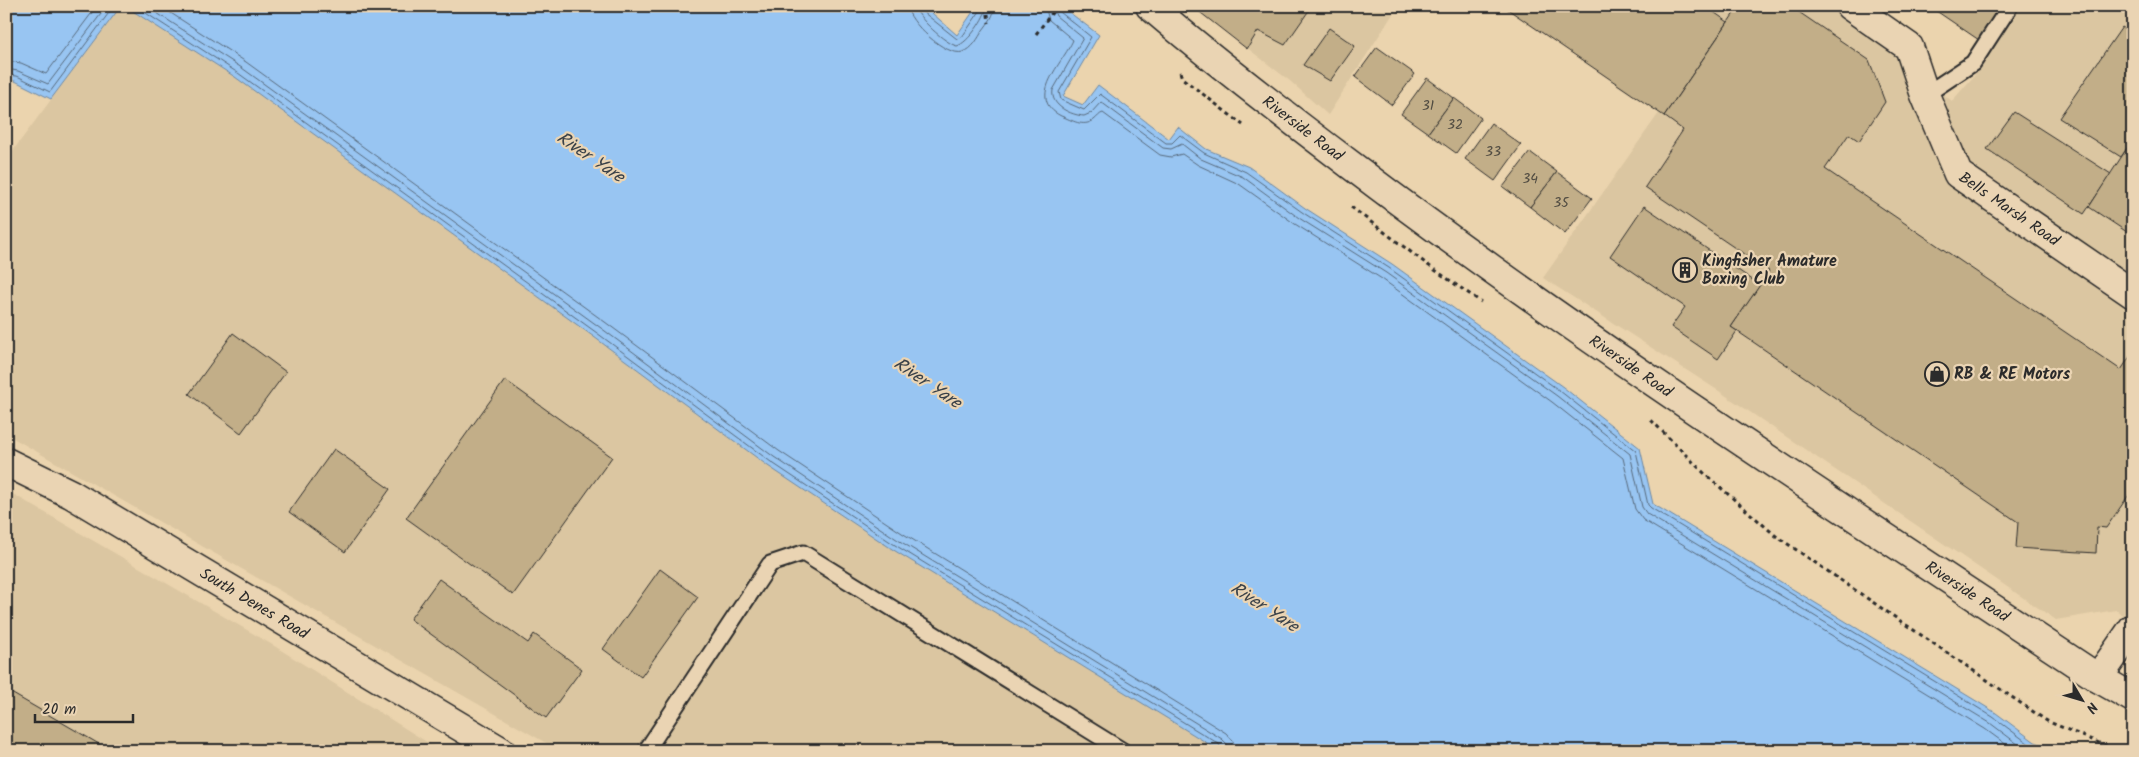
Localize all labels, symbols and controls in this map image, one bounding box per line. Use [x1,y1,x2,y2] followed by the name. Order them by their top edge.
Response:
[1257,89,1350,169] street label: Riverside Road
[1422,95,1434,117] house number: 31
[1447,114,1463,136] house number: 32
[550,125,631,192] water label: River Yare
[1485,141,1501,163] house number: 33
[1953,165,2066,253] street label: Bells Marsh Road
[1522,168,1538,190] house number: 34
[1553,192,1570,214] house number: 35
[1702,249,1837,292] place label: Kingfisher Amature Boxing Club
[1672,257,1698,283] building icon: Kingfisher Amature Boxing Club
[1584,329,1679,405] street label: Riverside Road
[887,351,968,418] water label: River Yare
[1924,361,1950,387] shop icon: RB & RE Motors
[1954,362,2071,387] place label: RB & RE Motors
[1920,554,2016,629] street label: Riverside Road
[195,561,315,646] street label: South Denes Road
[1224,575,1306,642] water label: River Yare
[2056,674,2106,724] north arrow
[35,692,132,724] scale bar
[2080,697,2103,718] text: N
[42,698,76,722] text: 20 m

